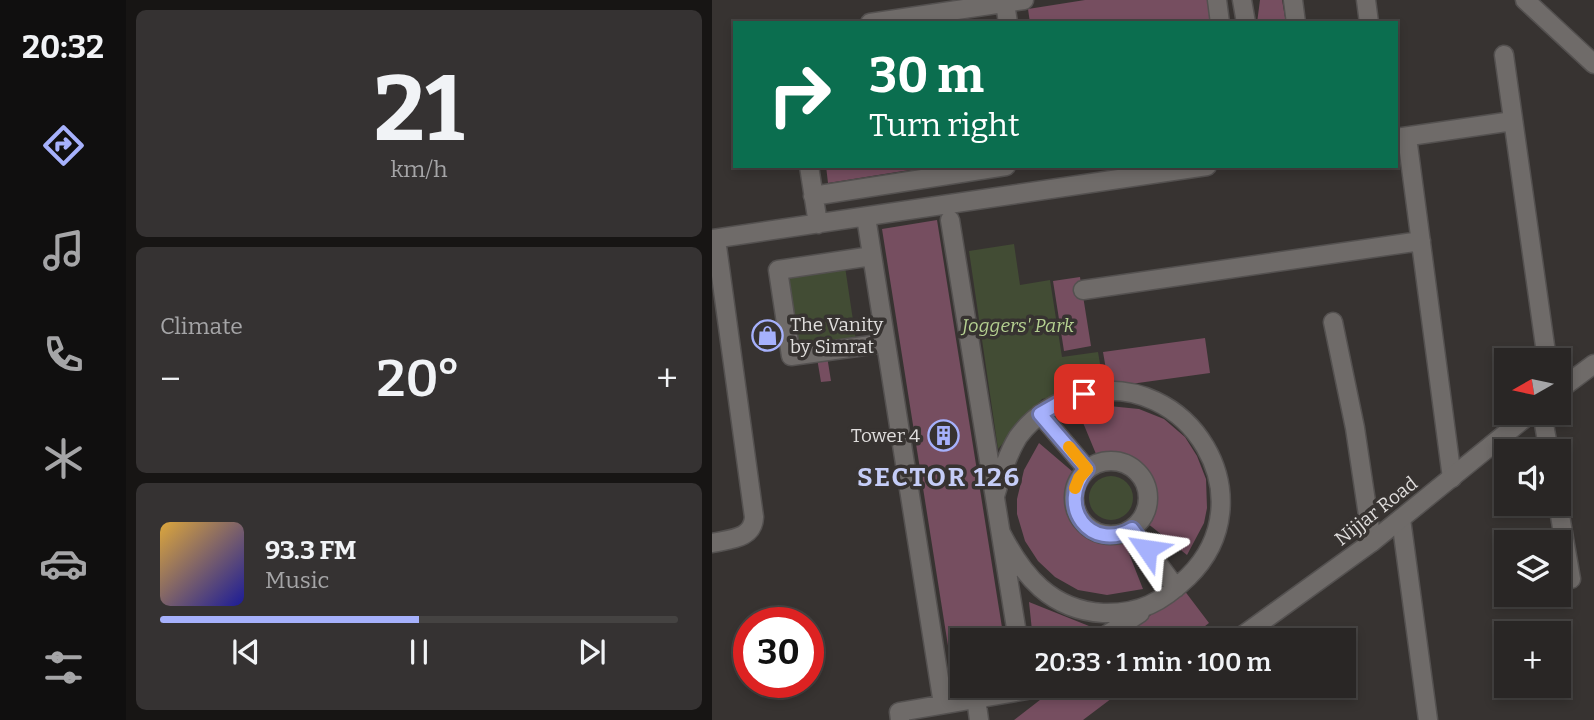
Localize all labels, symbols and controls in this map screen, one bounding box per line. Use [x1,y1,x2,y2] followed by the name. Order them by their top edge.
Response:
[22,28,104,66] text: 20:32
[869,46,984,105] text: 30 m
[754,49,845,140] icon: right
[374,55,464,164] text: 21
[869,106,1020,144] text: Turn right
[39,121,88,170] icon: directions
[391,155,447,183] text: km/h
[39,226,88,275] icon: music
[160,312,243,340] text: Climate
[790,313,884,358] place label: The Vanity by Simrat
[960,314,1075,337] park label: Joggers' Park
[750,318,784,352] shop icon: The Vanity by Simrat
[39,330,88,379] icon: phone
[376,347,461,410] text: 20°
[1494,348,1571,425] north arrow
[1494,348,1571,698] map controls
[160,356,181,402] text: −
[656,356,678,402] text: +
[1054,364,1114,424] pin
[1065,375,1103,413] icon: arrive
[926,418,960,452] building icon: Tower 4
[851,424,920,447] place label: Tower 4
[39,434,88,483] icon: climate
[1494,439,1571,516] button: sound
[857,462,1021,493] district label: SECTOR 126
[1330,472,1422,550] street label: Nijjar Road
[1110,512,1184,586] position arrow
[1494,530,1571,607] button: layers
[265,535,356,566] text: 93.3 FM
[39,539,88,588] icon: car
[265,566,329,594] text: Music
[733,607,824,698] speed limit sign: 30
[1494,621,1571,698] button: +
[227,633,265,671] icon: previous
[400,633,438,671] icon: pause
[573,633,611,671] icon: next
[39,643,88,692] icon: filters
[1035,647,1271,678] text: 20:33 · 1 min · 100 m

